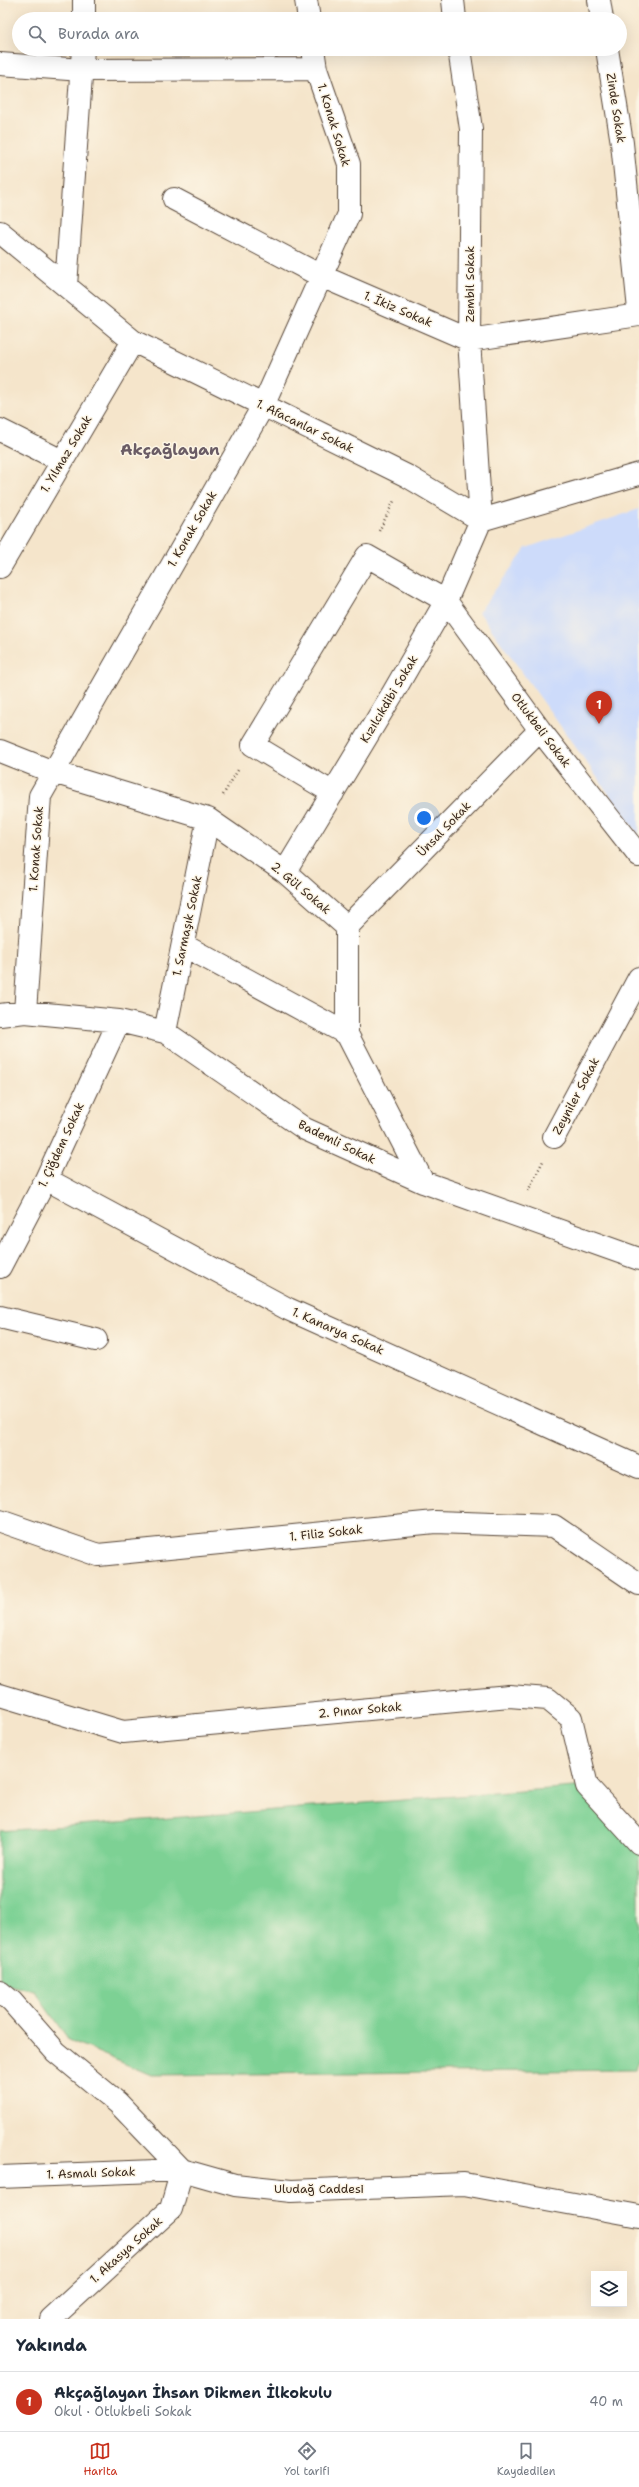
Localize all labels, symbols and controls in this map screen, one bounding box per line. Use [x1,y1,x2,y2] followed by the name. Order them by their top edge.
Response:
[12,12,627,56] search box
[26,23,48,45] icon: search
[58,24,139,44] text: Burada ara
[603,72,629,144] street label: Zinde Sokak
[314,81,354,169] street label: 1. Konak Sokak
[462,246,478,322] street label: Zembil Sokak
[361,287,435,331] street label: 1. İkiz Sokak
[253,395,357,457] street label: 1. Afacanlar Sokak
[36,412,96,496] street label: 1. Yılmaz Sokak
[120,439,220,460] district label: Akçağlayan
[164,488,221,570] street label: 1. Konak Sokak
[357,652,422,746] street label: Kızılcıkdibi Sokak
[508,689,575,771] street label: Otlukbeli Sokak
[586,691,612,724] pin: 1
[414,798,474,860] street label: Ünsal Sokak
[25,805,47,893] street label: 1. Konak Sokak
[414,808,434,828] your location
[268,858,334,918] street label: 2. Gül Sokak
[168,874,206,978] street label: 1. Sarmaşık Sokak
[549,1054,603,1137] street label: Zeyniler Sokak
[34,1100,88,1190] street label: 1. Çiğdem Sokak
[296,1116,379,1168] street label: Bademli Sokak
[289,1304,387,1359] street label: 1. Kanarya Sokak
[288,1521,364,1545] street label: 1. Filiz Sokak
[318,1698,403,1722] street label: 2. Pınar Sokak
[46,2163,136,2183] street label: 1. Asmalı Sokak
[274,2181,364,2197] street label: Uludağ Caddesi
[86,2213,166,2287] street label: 1. Akasya Sokak
[591,2271,627,2307] map controls
[591,2271,627,2307] button: layers
[16,2334,87,2356] text: Yakında
[54,2383,332,2403] text: Akçağlayan İhsan Dikmen İlkokulu
[26,2393,32,2410] text: 1
[589,2393,623,2410] text: 40 m
[54,2403,192,2420] text: Okul · Otlukbeli Sokak
[83,2440,117,2479] tab: Harita
[284,2440,330,2479] tab: Yol tarifi
[497,2440,556,2479] tab: Kaydedilen

